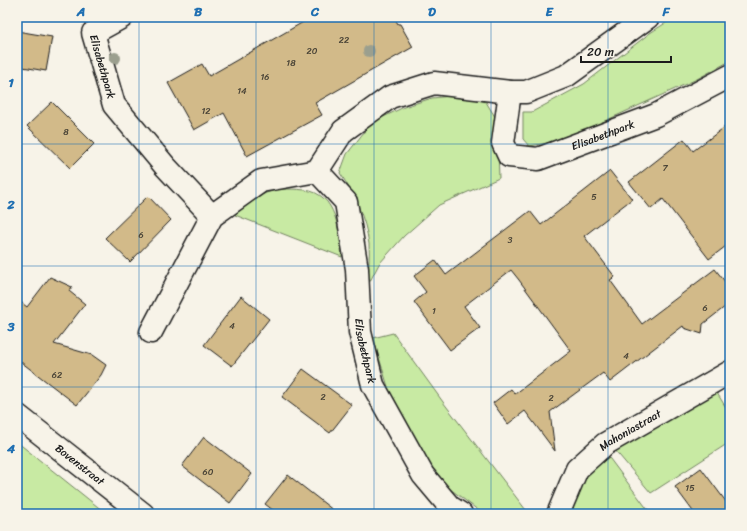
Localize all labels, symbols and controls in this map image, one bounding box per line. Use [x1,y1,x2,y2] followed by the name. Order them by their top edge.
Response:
[76,0,85,23] text: A
[194,0,203,23] text: B
[310,0,320,23] text: C
[428,0,436,23] text: D
[545,0,554,23] text: E
[661,0,670,23] text: F
[84,32,121,101] street label: Elisabethpark
[339,32,349,48] house number: 22
[581,38,671,64] scale bar
[587,41,614,63] text: 20 m
[307,43,318,59] house number: 20
[286,55,296,71] house number: 18
[261,69,269,85] house number: 16
[8,71,14,94] text: 1
[237,83,247,99] house number: 14
[201,103,211,119] house number: 12
[568,114,637,155] street label: Elisabethpark
[63,124,69,140] house number: 8
[662,160,668,176] house number: 7
[591,189,597,205] house number: 5
[6,193,15,216] text: 2
[138,227,144,243] house number: 6
[508,232,513,248] house number: 3
[702,300,708,316] house number: 6
[432,303,436,319] house number: 1
[6,315,15,338] text: 3
[229,318,235,334] house number: 4
[350,318,382,386] street label: Elisabethpark
[623,348,629,364] house number: 4
[52,367,62,383] house number: 62
[320,389,326,405] house number: 2
[548,390,554,406] house number: 2
[594,404,665,455] street label: Mahoniastraat
[6,437,16,460] text: 4
[51,439,109,490] street label: Bovenstraat
[203,464,214,480] house number: 60
[685,480,695,496] house number: 15

